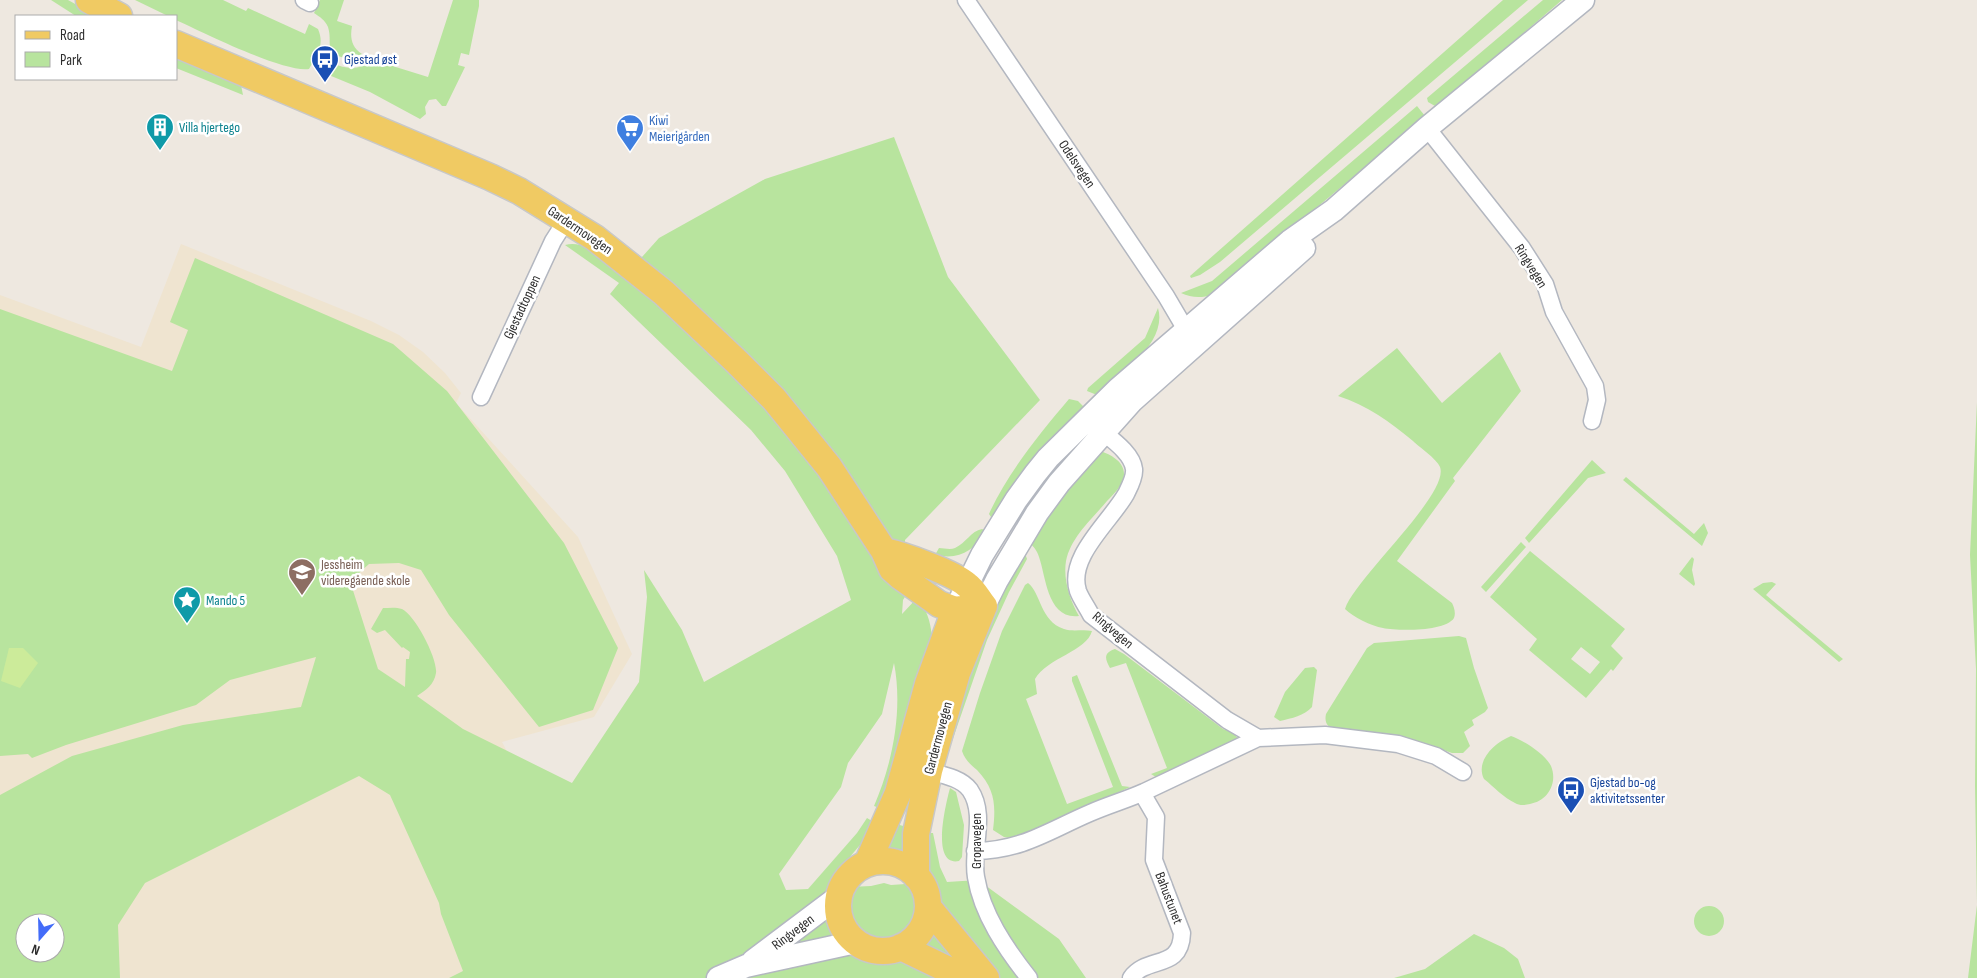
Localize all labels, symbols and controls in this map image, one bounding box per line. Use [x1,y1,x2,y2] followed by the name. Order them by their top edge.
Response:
[15,15,178,80] legend
[60,26,85,45] text: Road
[310,44,340,83] bus stop icon: Gjestad øst
[60,51,82,70] text: Park
[344,51,397,68] place label: Gjestad øst
[145,112,175,151] building icon: Villa hjertego
[649,112,710,145] place label: Kiwi Meierigården
[615,113,645,152] supermarket icon: Kiwi Meierigården
[179,119,240,136] place label: Villa hjertego
[1055,137,1099,191] street label: Odelsvegen
[544,202,616,258] street label: Gardermovegen
[1511,241,1551,291] street label: Ringvegen
[500,272,544,342] street label: Gjestadtoppen
[320,556,410,589] place label: Jessheim videregående skole
[287,557,317,596] school or university icon: Jessheim videregående skole
[172,585,202,624] place icon: Mando 5
[206,592,246,609] place label: Mando 5
[1089,608,1137,652] street label: Ringvegen
[920,700,956,776] street label: Gardermovegen
[1590,774,1665,807] place label: Gjestad bo-og aktivitetssenter
[1556,775,1586,814] bus stop icon: Gjestad bo-og aktivitetssenter
[968,813,985,869] street label: Gropavegen
[1151,870,1187,926] street label: Bahustunet
[769,911,817,953] street label: Ringvegen
[15,913,65,963] north arrow
[29,940,42,959] text: N

